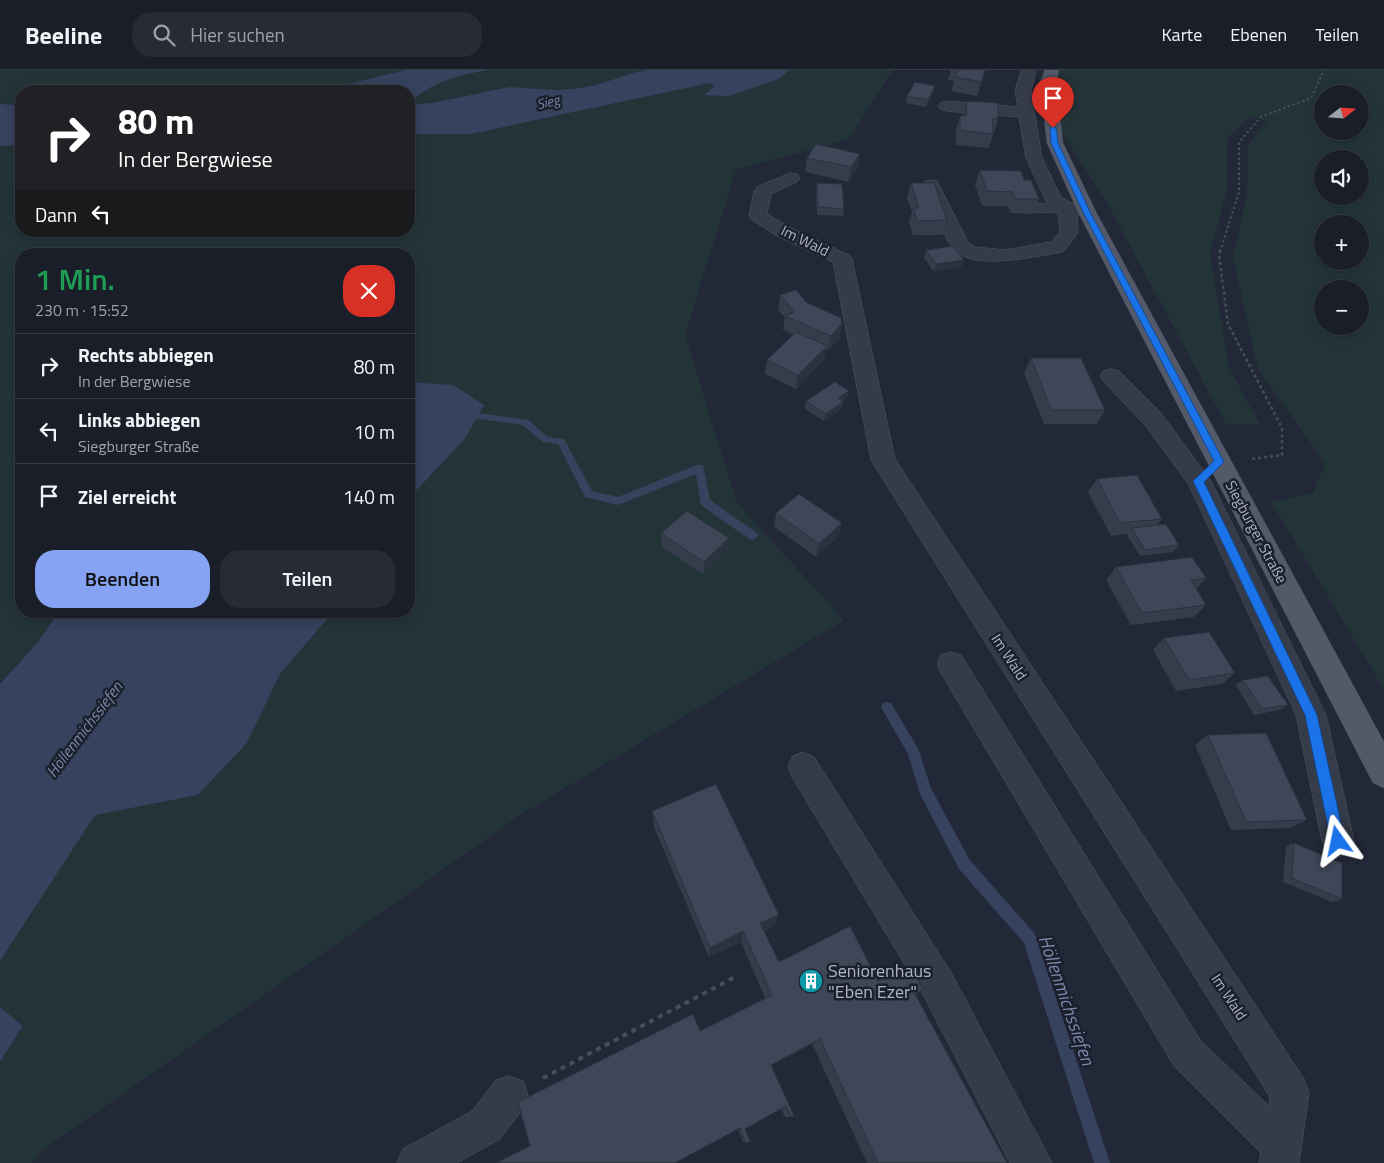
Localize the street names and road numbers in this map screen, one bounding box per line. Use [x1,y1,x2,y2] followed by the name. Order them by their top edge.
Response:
[777,219,833,262] street label: Im Wald
[1220,476,1293,587] street label: Siegburger Straße
[986,629,1033,685] street label: Im Wald
[1206,969,1253,1025] street label: Im Wald

